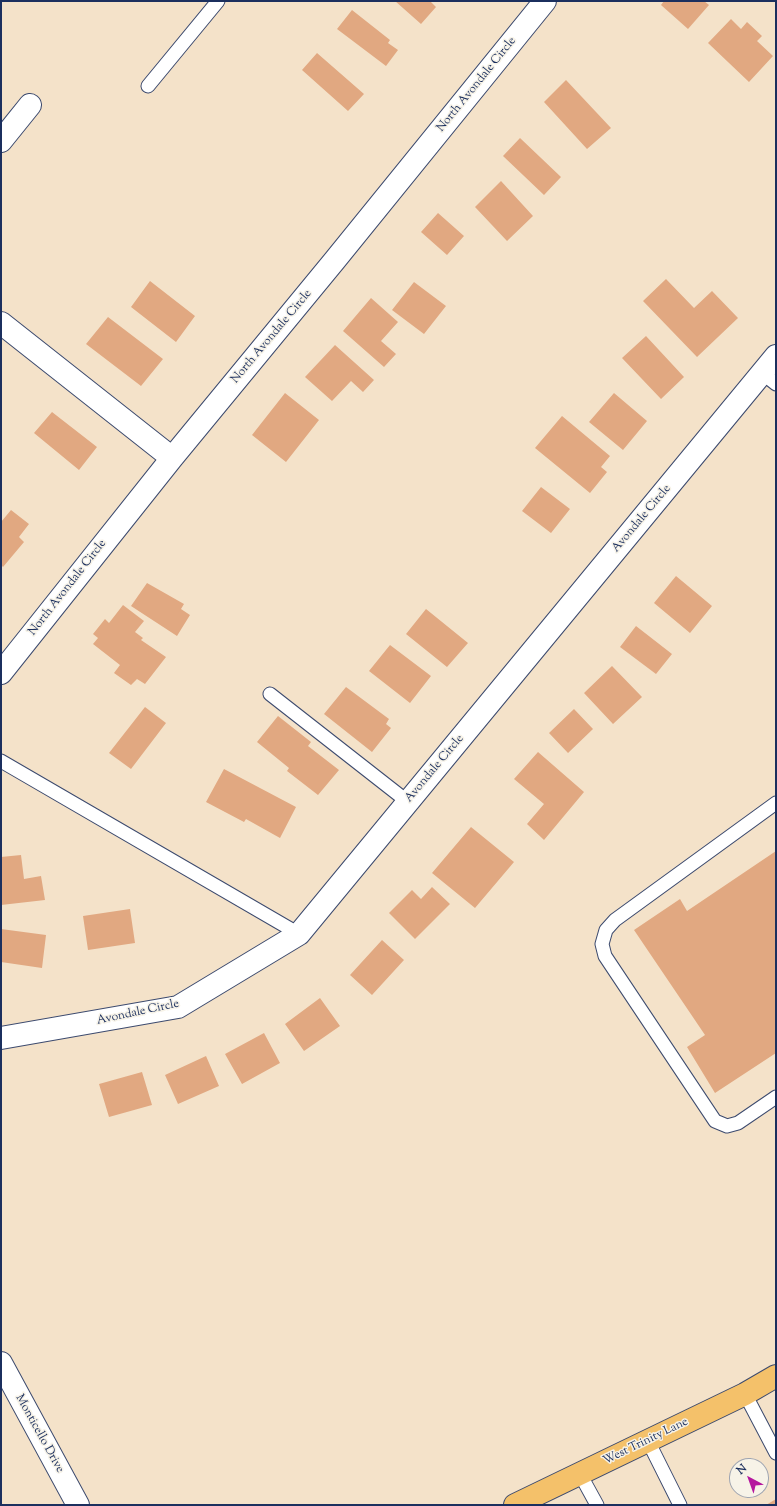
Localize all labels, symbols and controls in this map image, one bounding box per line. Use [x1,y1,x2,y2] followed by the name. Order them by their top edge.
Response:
[434,35,520,135] street label: North Avondale Circle
[229,287,315,387] street label: North Avondale Circle
[610,482,674,556] street label: Avondale Circle
[26,537,110,639] street label: North Avondale Circle
[403,732,467,806] street label: Avondale Circle
[96,997,180,1029] street label: Avondale Circle
[12,1392,66,1476] street label: Monticello Drive
[601,1415,691,1469] street label: West Trinity Lane
[729,1458,769,1498] north arrow
[733,1461,750,1479] text: N

